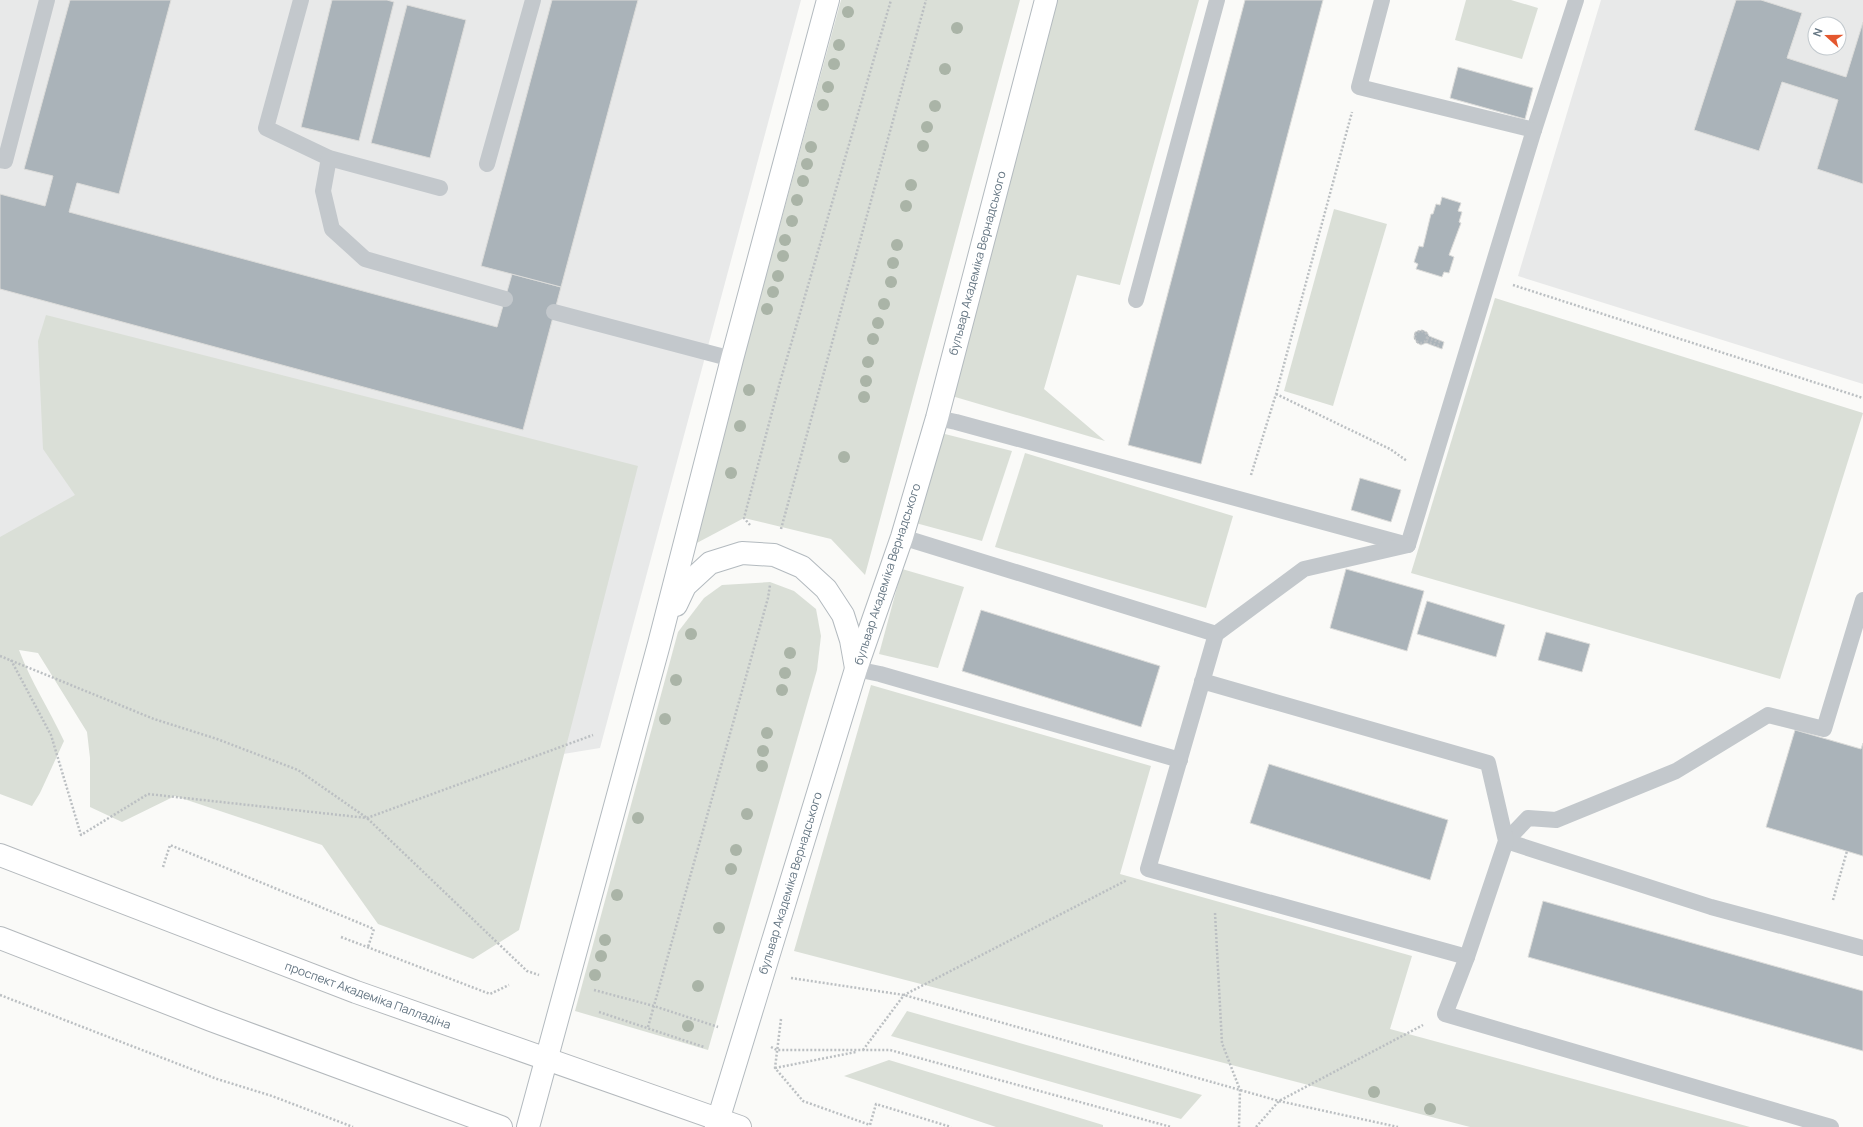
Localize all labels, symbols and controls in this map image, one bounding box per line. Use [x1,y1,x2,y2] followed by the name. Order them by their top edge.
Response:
[1807,16,1847,56] north arrow
[1809,26,1826,39] text: N
[944,169,1010,357] street label: бульвар Академіка Вернадського
[850,481,924,667] street label: бульвар Академіка Вернадського
[754,790,826,976] street label: бульвар Академіка Вернадського
[283,957,453,1033] street label: проспект Академіка Палладіна

